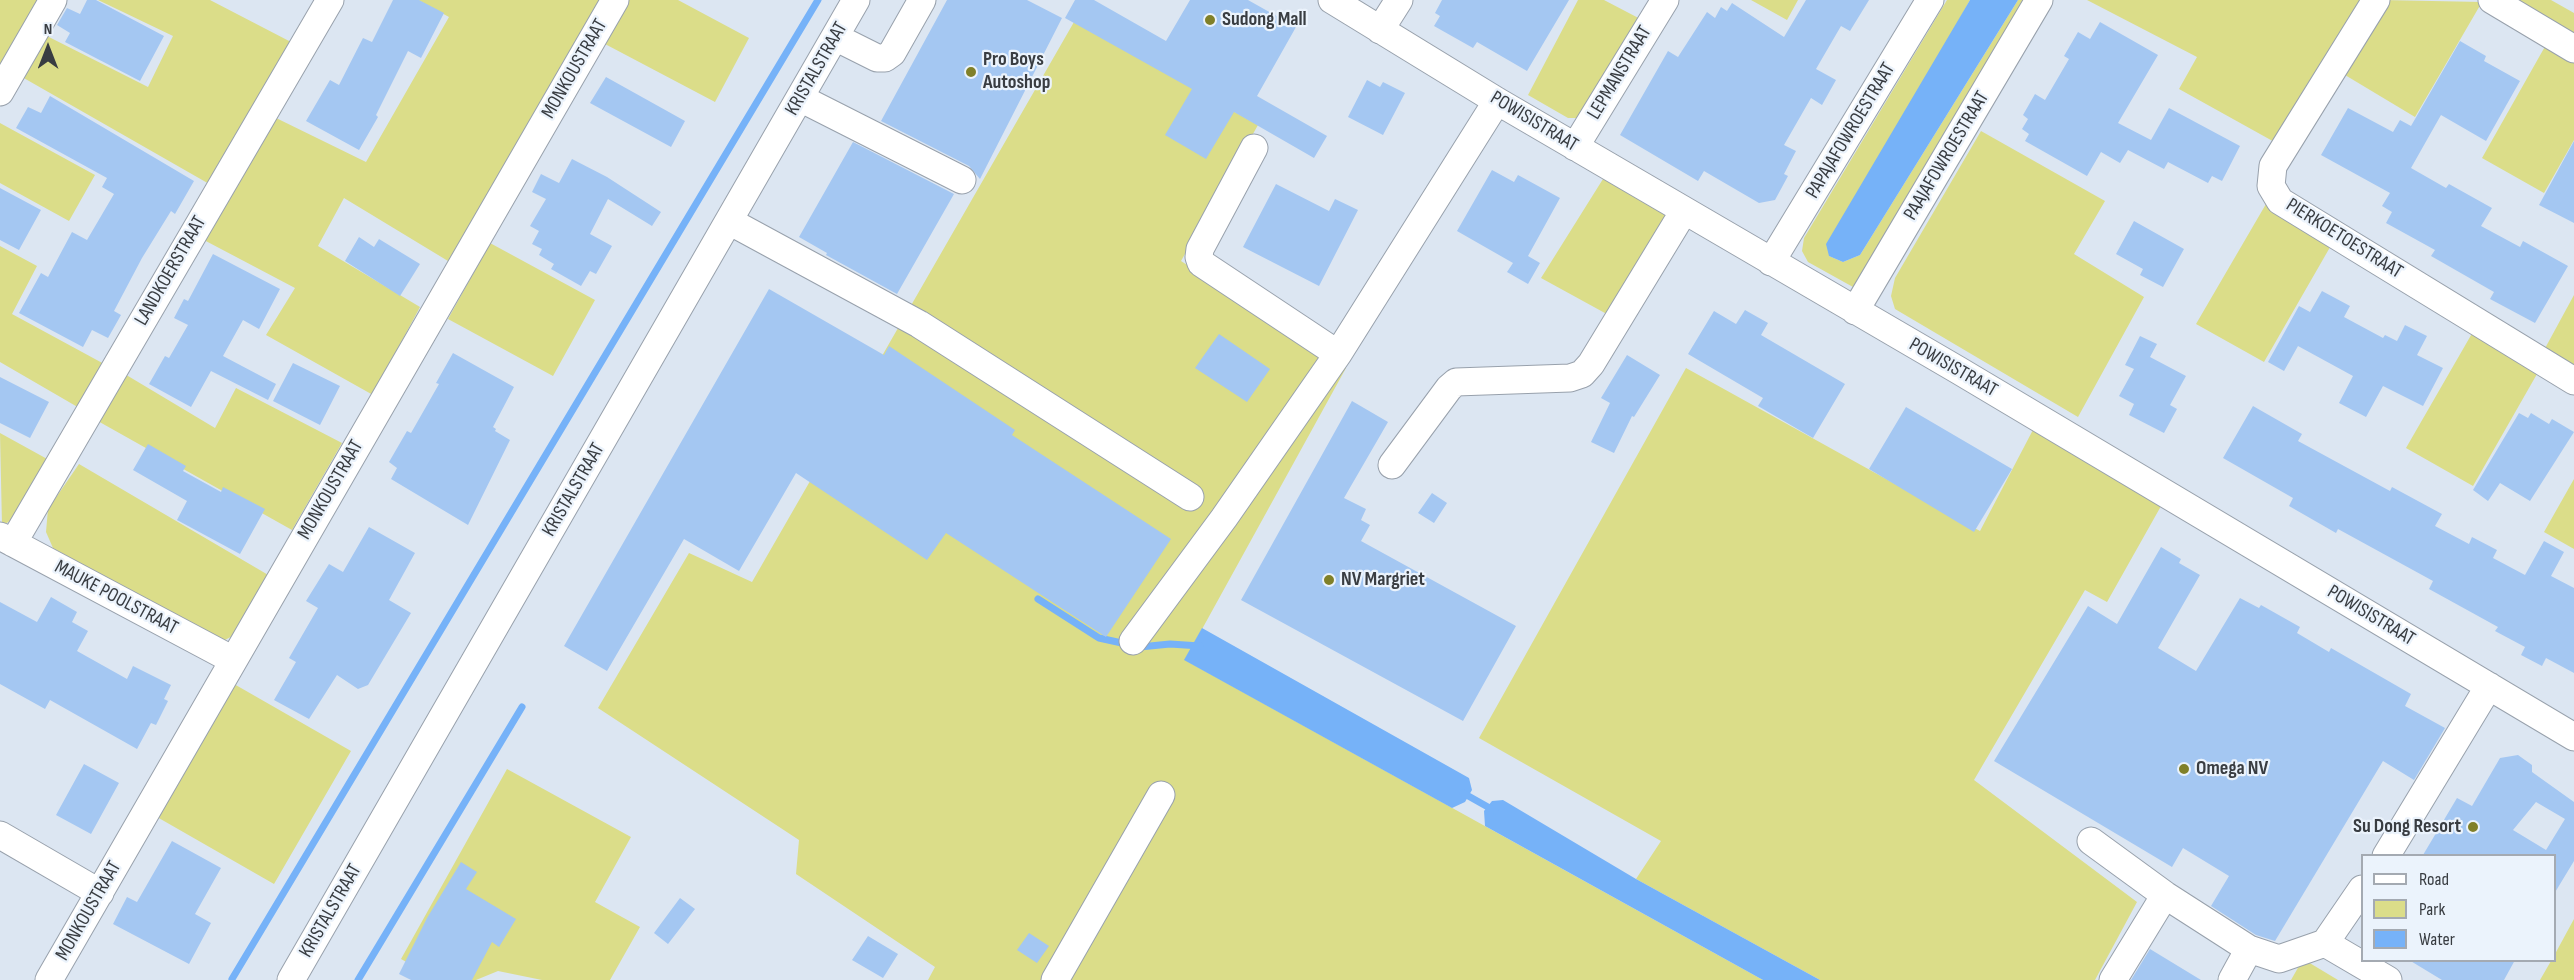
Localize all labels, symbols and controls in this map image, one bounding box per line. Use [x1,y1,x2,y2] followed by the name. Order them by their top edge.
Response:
[1222,8,1307,32] place label: Sudong Mall
[1203,13,1217,27] marker: Sudong Mall
[537,15,613,123] street label: MONKOUSTRAAT
[18,18,78,78] north arrow
[781,18,853,120] street label: KRISTALSTRAAT
[44,20,52,39] text: N
[1583,22,1657,124] street label: LEPMANSTRAAT
[983,48,1050,95] place label: Pro Boys Autoshop
[1801,59,1901,203] street label: PAPAJAFOWROESTRAAT
[964,65,978,79] marker: Pro Boys Autoshop
[1486,86,1582,158] street label: POWISISTRAAT
[1899,87,1995,225] street label: PAAJAFOWROESTRAAT
[2281,194,2407,284] street label: PIERKOETOESTRAAT
[130,212,212,330] street label: LANDKOERSTRAAT
[1904,333,2002,403] street label: POWISISTRAAT
[293,436,369,544] street label: MONKOUSTRAAT
[538,439,610,541] street label: KRISTALSTRAAT
[50,555,182,641] street label: MAUKE POOLSTRAAT
[1341,568,1425,592] place label: NV Margriet
[1322,573,1336,587] marker: NV Margriet
[2323,580,2419,652] street label: POWISISTRAAT
[2196,757,2268,781] place label: Omega NV
[2177,762,2191,776] marker: Omega NV
[2353,815,2461,839] place label: Su Dong Resort
[2466,820,2480,834] marker: Su Dong Resort
[2361,854,2556,962] legend
[51,857,127,965] street label: MONKOUSTRAAT
[295,860,367,962] street label: KRISTALSTRAAT
[2419,869,2449,890] text: Road
[2419,899,2445,920] text: Park
[2419,929,2455,950] text: Water

